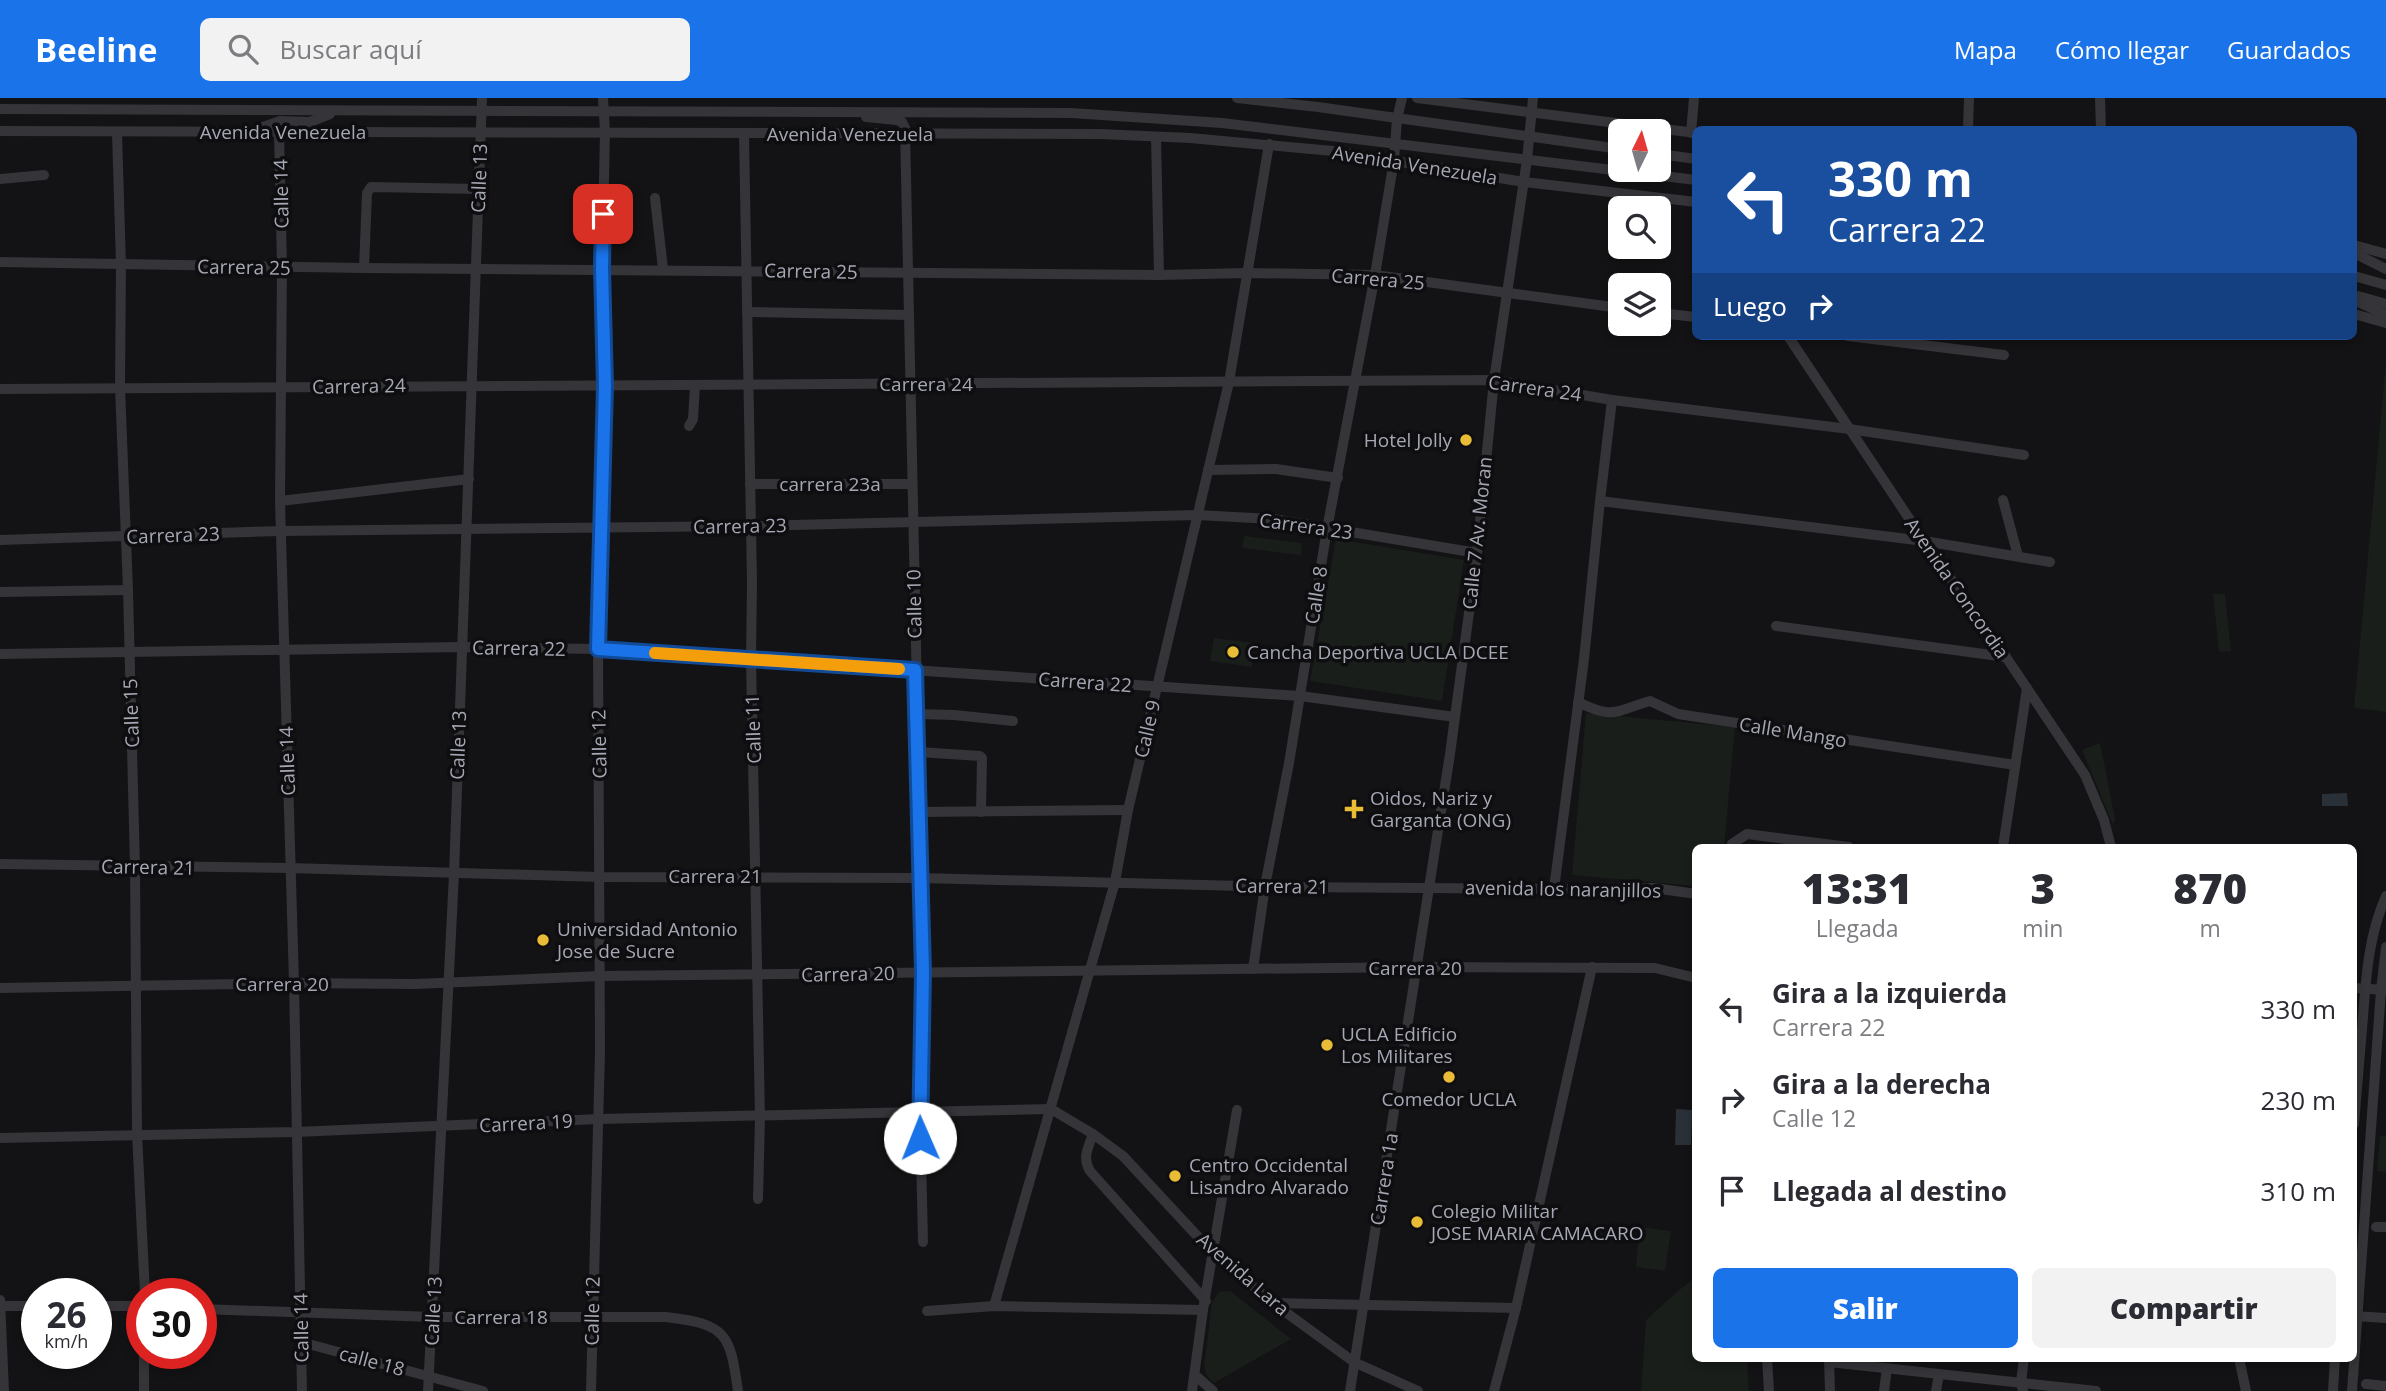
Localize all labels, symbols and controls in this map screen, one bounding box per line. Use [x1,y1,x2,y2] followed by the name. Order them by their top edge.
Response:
[200,18,690,81] search box
[35,27,158,72] text: Beeline
[224,30,262,68] icon: search
[280,31,422,67] text: Buscar aquí
[1954,33,2017,66] text: Mapa
[2055,33,2189,66] text: Cómo llegar
[2227,33,2351,66] text: Guardados
[200,119,366,145] street label: Avenida Venezuela
[1608,119,1671,182] north arrow
[1608,119,1671,336] map controls
[767,121,933,147] street label: Avenida Venezuela
[1331,139,1499,191] street label: Avenida Venezuela
[465,143,493,213] street label: Calle 13
[1828,145,1973,211] text: 330 m
[1713,154,1804,245] icon: left
[267,159,295,229] street label: Calle 14
[573,184,633,244] pin
[584,195,622,233] icon: arrive
[1608,196,1671,259] button: search
[1828,208,1986,251] text: Carrera 22
[197,253,291,281] street label: Carrera 25
[764,257,858,285] street label: Carrera 25
[1330,262,1426,296] street label: Carrera 25
[1608,273,1671,336] button: layers
[1801,287,1839,325] icon: right
[1713,288,1787,324] text: Luego
[1487,369,1583,407] street label: Carrera 24
[879,371,973,397] street label: Carrera 24
[312,372,406,400] street label: Carrera 24
[1364,427,1452,453] place label: Hotel Jolly
[1458,432,1474,448] marker: Hotel Jolly
[1456,455,1498,611] street label: Calle 7 Av. Moran
[779,471,881,497] street label: carrera 23a
[1258,507,1354,545] street label: Carrera 23
[693,512,787,540] street label: Carrera 23
[1899,513,2015,663] street label: Avenida Concordia
[126,520,220,550] street label: Carrera 23
[1299,564,1333,626] street label: Calle 8
[900,569,928,639] street label: Calle 10
[472,634,566,662] street label: Carrera 22
[1247,639,1509,665] place label: Cancha Deportiva UCLA DCEE
[1225,644,1241,660] marker: Cancha Deportiva UCLA DCEE
[1037,666,1133,698] street label: Carrera 22
[117,678,145,748] street label: Calle 15
[739,694,767,764] street label: Calle 11
[1128,698,1166,760] street label: Calle 9
[585,709,613,779] street label: Calle 12
[444,710,472,780] street label: Calle 13
[1737,711,1849,753] street label: Calle Mango
[273,726,301,796] street label: Calle 14
[1370,785,1511,833] place label: Oidos, Nariz y Garganta (ONG)
[1344,799,1364,819] marker: Oidos, Nariz y Garganta (ONG)
[101,853,195,881] street label: Carrera 21
[1802,859,1912,916] text: 13:31
[2031,859,2055,916] text: 3
[2173,859,2247,916] text: 870
[668,863,762,889] street label: Carrera 21
[1235,872,1329,900] street label: Carrera 21
[1465,874,1661,904] street label: avenida los naranjillos
[1816,912,1899,944] text: Llegada
[2022,912,2063,944] text: min
[2200,912,2221,944] text: m
[555,916,738,964] place label: Universidad Antonio Jose de Sucre
[535,932,551,948] marker: Universidad Antonio Jose de Sucre
[1368,955,1462,981] street label: Carrera 20
[801,960,895,988] street label: Carrera 20
[235,971,329,997] street label: Carrera 20
[1772,975,2007,1011] text: Gira a la izquierda
[1713,990,1751,1028] icon: left
[2261,991,2336,1027] text: 330 m
[1772,1011,1885,1043] text: Carrera 22
[1341,1021,1457,1069] place label: UCLA Edificio Los Militares
[1319,1037,1335,1053] marker: UCLA Edificio Los Militares
[1772,1066,1991,1102] text: Gira a la derecha
[1441,1069,1457,1085] marker: Comedor UCLA
[1713,1081,1751,1119] icon: right
[2261,1082,2336,1118] text: 230 m
[1381,1086,1517,1112] place label: Comedor UCLA
[883,1101,957,1175] position arrow
[1772,1102,1856,1134] text: Calle 12
[479,1108,573,1138] street label: Carrera 19
[1364,1131,1404,1227] street label: Carrera 1a
[1189,1152,1349,1200] place label: Centro Occidental Lisandro Alvarado
[1167,1168,1183,1184] marker: Centro Occidental Lisandro Alvarado
[1713,1172,1751,1210] icon: arrive
[1772,1173,2007,1209] text: Llegada al destino
[2261,1173,2336,1209] text: 310 m
[1429,1198,1643,1246] place label: Colegio Militar JOSE MARIA CAMACARO
[1409,1214,1425,1230] marker: Colegio Militar JOSE MARIA CAMACARO
[1191,1227,1295,1321] street label: Avenida Lara
[1713,1268,2018,1348] button: Salir
[2032,1268,2336,1348] button: Compartir
[418,1276,448,1346] street label: Calle 13
[578,1276,606,1346] street label: Calle 12
[126,1278,217,1369] speed limit sign: 30
[46,1291,87,1338] text: 26
[287,1293,315,1363] street label: Calle 14
[454,1304,548,1330] street label: Carrera 18
[45,1329,88,1353] text: km/h
[336,1340,408,1382] street label: calle 18

